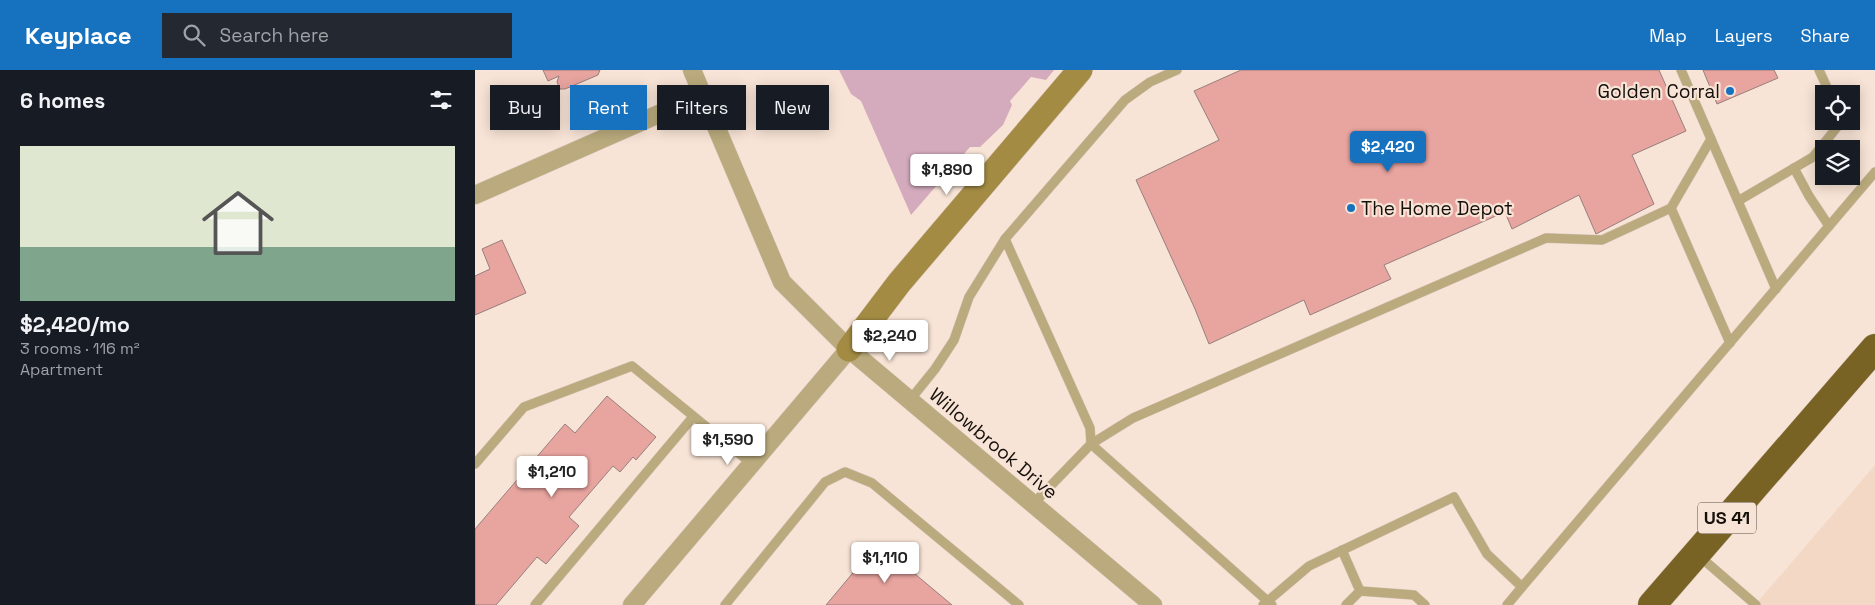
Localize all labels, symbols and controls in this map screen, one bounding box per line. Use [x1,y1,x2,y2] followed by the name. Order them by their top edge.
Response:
[162,13,512,58] search box
[25,20,132,51] text: Keyplace
[180,21,208,49] icon: search
[220,23,329,48] text: Search here
[1649,24,1687,47] text: Map
[1715,24,1772,47] text: Layers
[1800,24,1850,47] text: Share
[1598,79,1720,104] place label: Golden Corral
[490,85,560,130] chip: Buy
[570,85,647,130] chip: Rent
[657,85,746,130] chip: Filters
[756,85,829,130] chip: New
[1724,85,1736,97] marker: Golden Corral
[1815,85,1860,185] map controls
[1815,85,1860,130] button: locate
[427,86,455,114] icon: filters
[20,87,105,114] text: 6 homes
[1347,131,1429,173] pin: $2,420
[1361,136,1415,157] text: $2,420
[1815,140,1860,185] button: layers
[906,154,988,196] pin: $1,890
[921,159,973,180] text: $1,890
[193,178,283,268] icon: home
[1361,196,1513,221] place label: The Home Depot
[1345,202,1357,214] marker: The Home Depot
[20,311,130,338] text: $2,420/mo
[849,320,931,362] pin: $2,240
[863,325,917,346] text: $2,240
[20,338,140,359] text: 3 rooms · 116 m²
[20,359,103,380] text: Apartment
[924,382,1063,505] street label: Willowbrook Drive
[687,424,769,466] pin: $1,590
[702,429,754,450] text: $1,590
[511,456,593,498] pin: $1,210
[528,461,576,482] text: $1,210
[1698,502,1756,533] road number: US 41
[844,542,926,584] pin: $1,110
[862,547,908,568] text: $1,110

